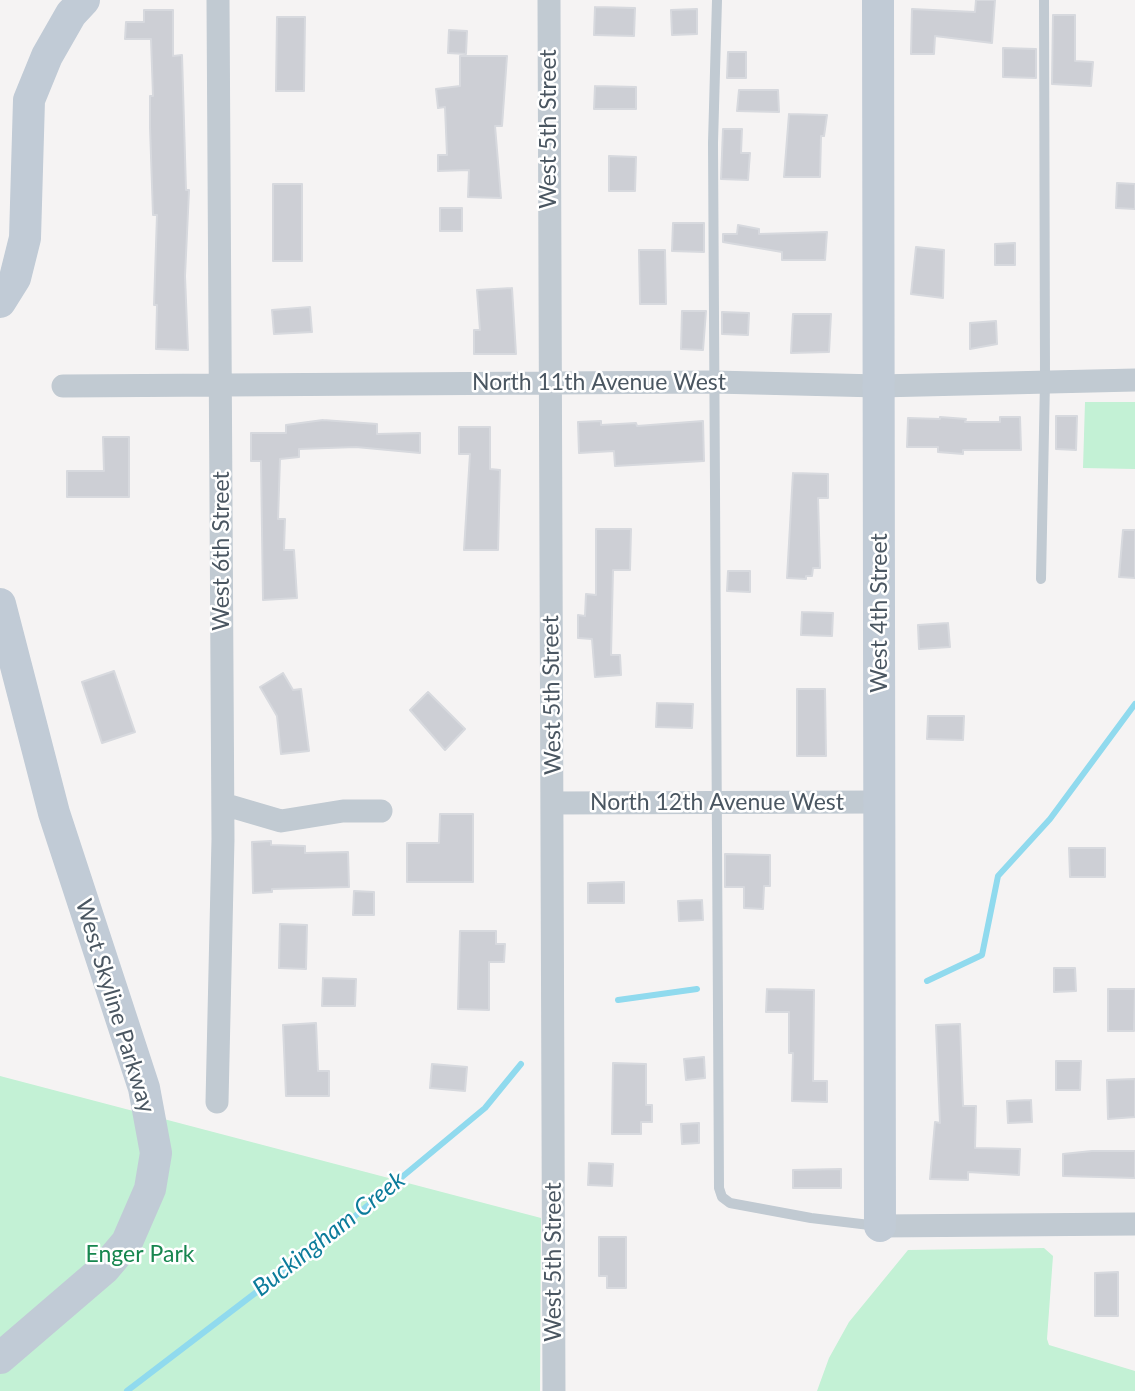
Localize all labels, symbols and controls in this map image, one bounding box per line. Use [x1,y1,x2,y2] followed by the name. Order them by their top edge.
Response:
[535,49,563,209] street label: West 5th Street
[472,369,726,397] street label: North 11th Avenue West
[208,471,236,631] street label: West 6th Street
[866,533,894,693] street label: West 4th Street
[537,615,567,775] street label: West 5th Street
[590,789,844,817] street label: North 12th Avenue West
[69,896,161,1116] street label: West Skyline Parkway
[247,1166,411,1302] water label: Buckingham Creek
[540,1182,568,1342] street label: West 5th Street
[86,1241,194,1269] park label: Enger Park

